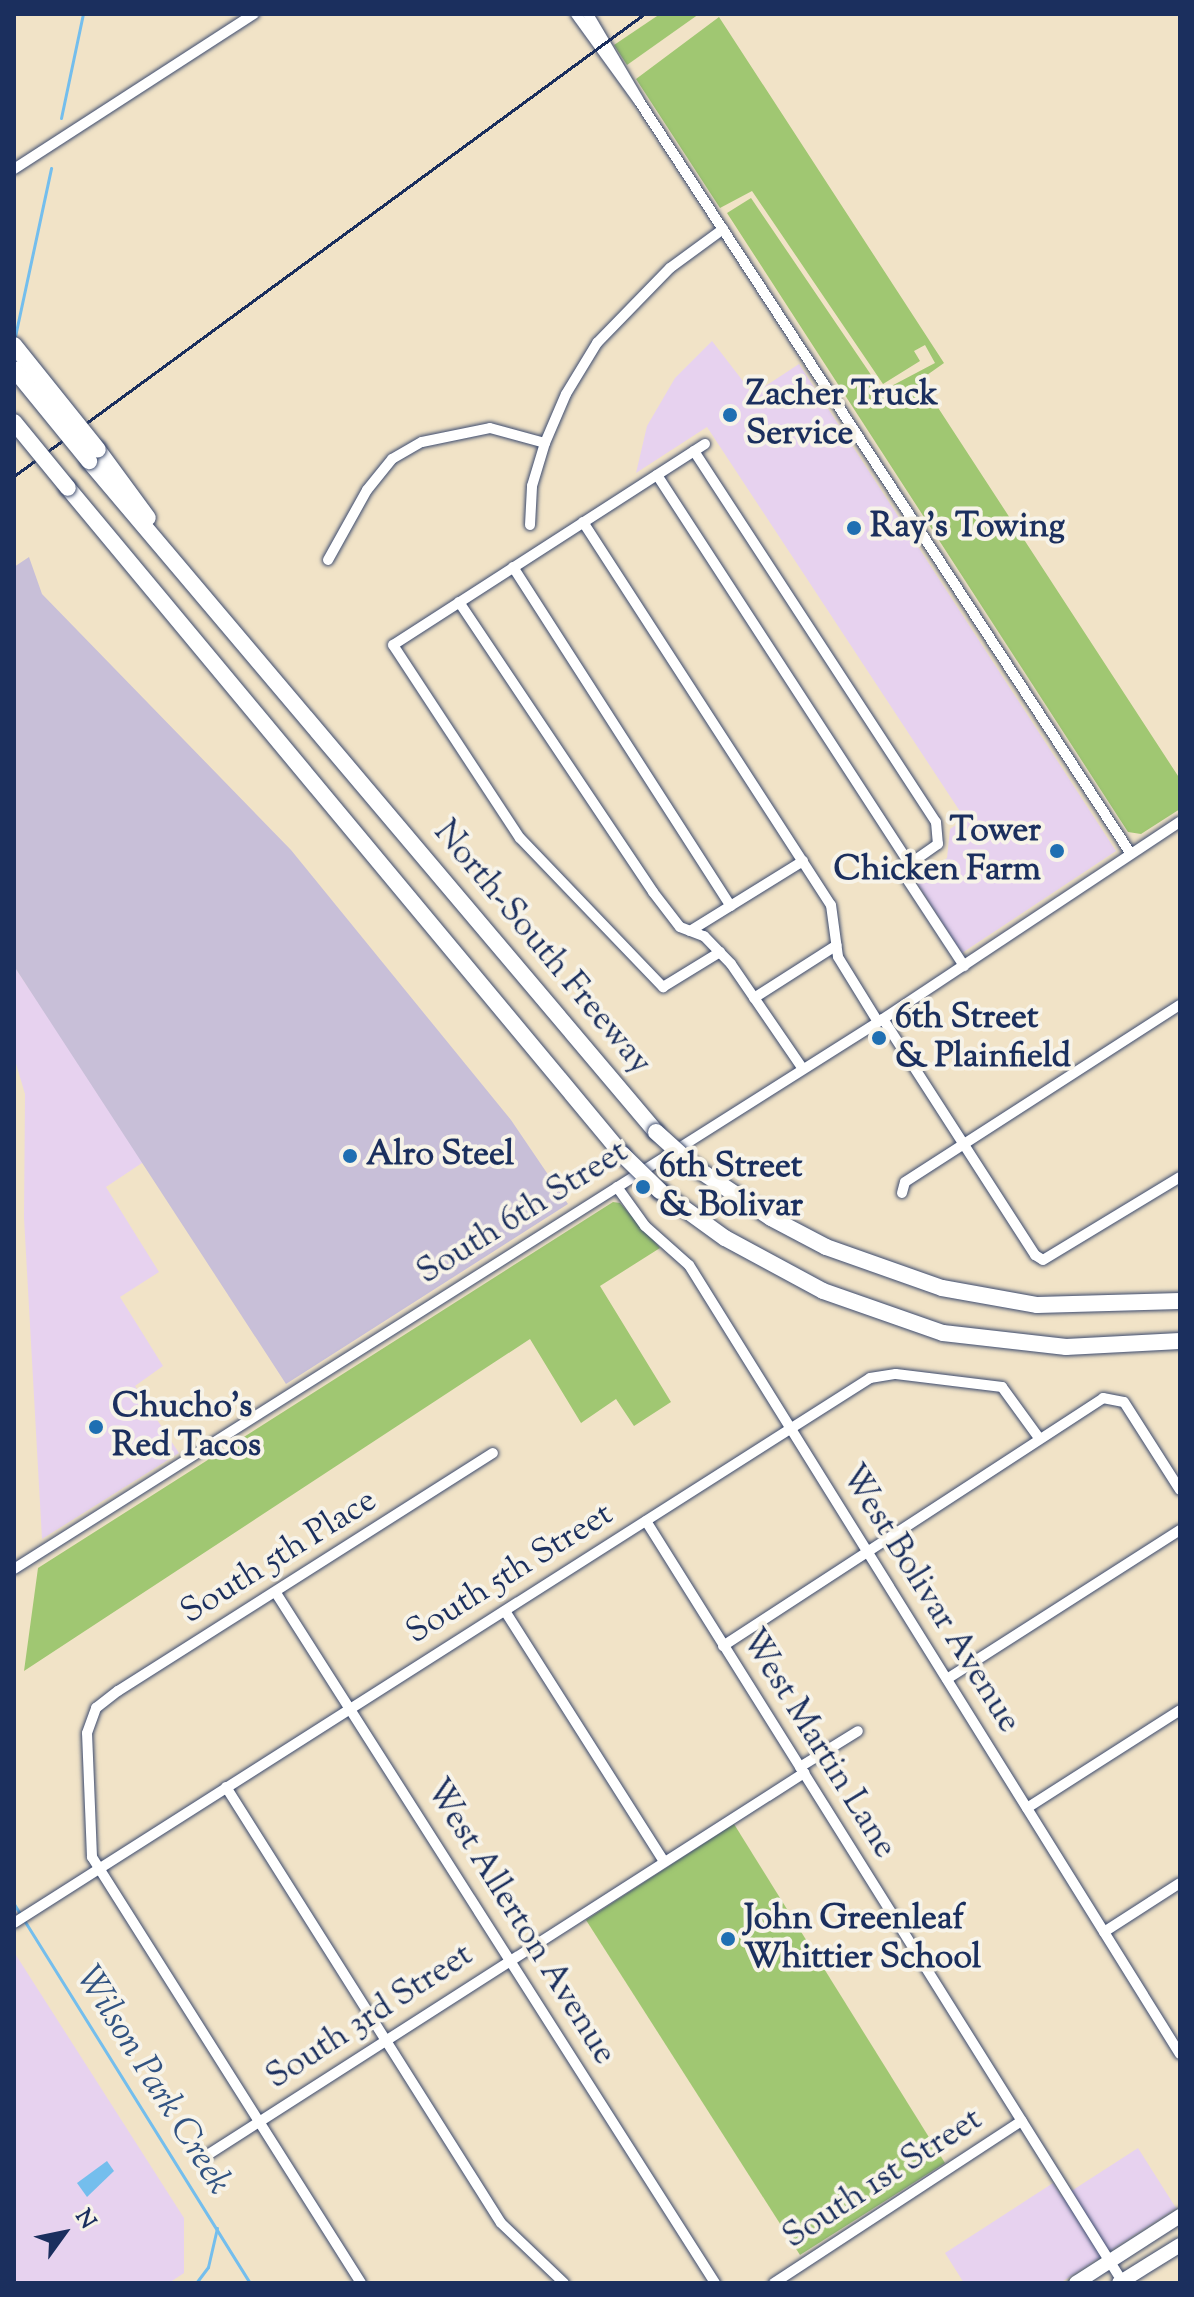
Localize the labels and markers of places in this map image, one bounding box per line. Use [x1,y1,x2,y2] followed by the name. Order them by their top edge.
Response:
[746,375,938,454] place label: Zacher Truck Service
[721,406,739,424] marker: Zacher Truck Service
[870,508,1065,548] place label: Ray's Towing
[845,519,863,537] marker: Ray's Towing
[833,811,1041,890] place label: Tower Chicken Farm
[1048,842,1066,860] marker: Tower Chicken Farm
[895,998,1071,1078] place label: 6th Street & Plainfield
[870,1029,888,1047] marker: 6th Street & Plainfield
[366,1136,514,1176] place label: Alro Steel
[341,1147,359,1165] marker: Alro Steel
[659,1147,803,1226] place label: 6th Street & Bolivar
[634,1178,652,1196] marker: 6th Street & Bolivar
[112,1387,261,1466] place label: Chucho's Red Tacos
[87,1418,105,1436] marker: Chucho's Red Tacos
[744,1899,981,1978] place label: John Greenleaf Whittier School
[719,1930,737,1948] marker: John Greenleaf Whittier School

